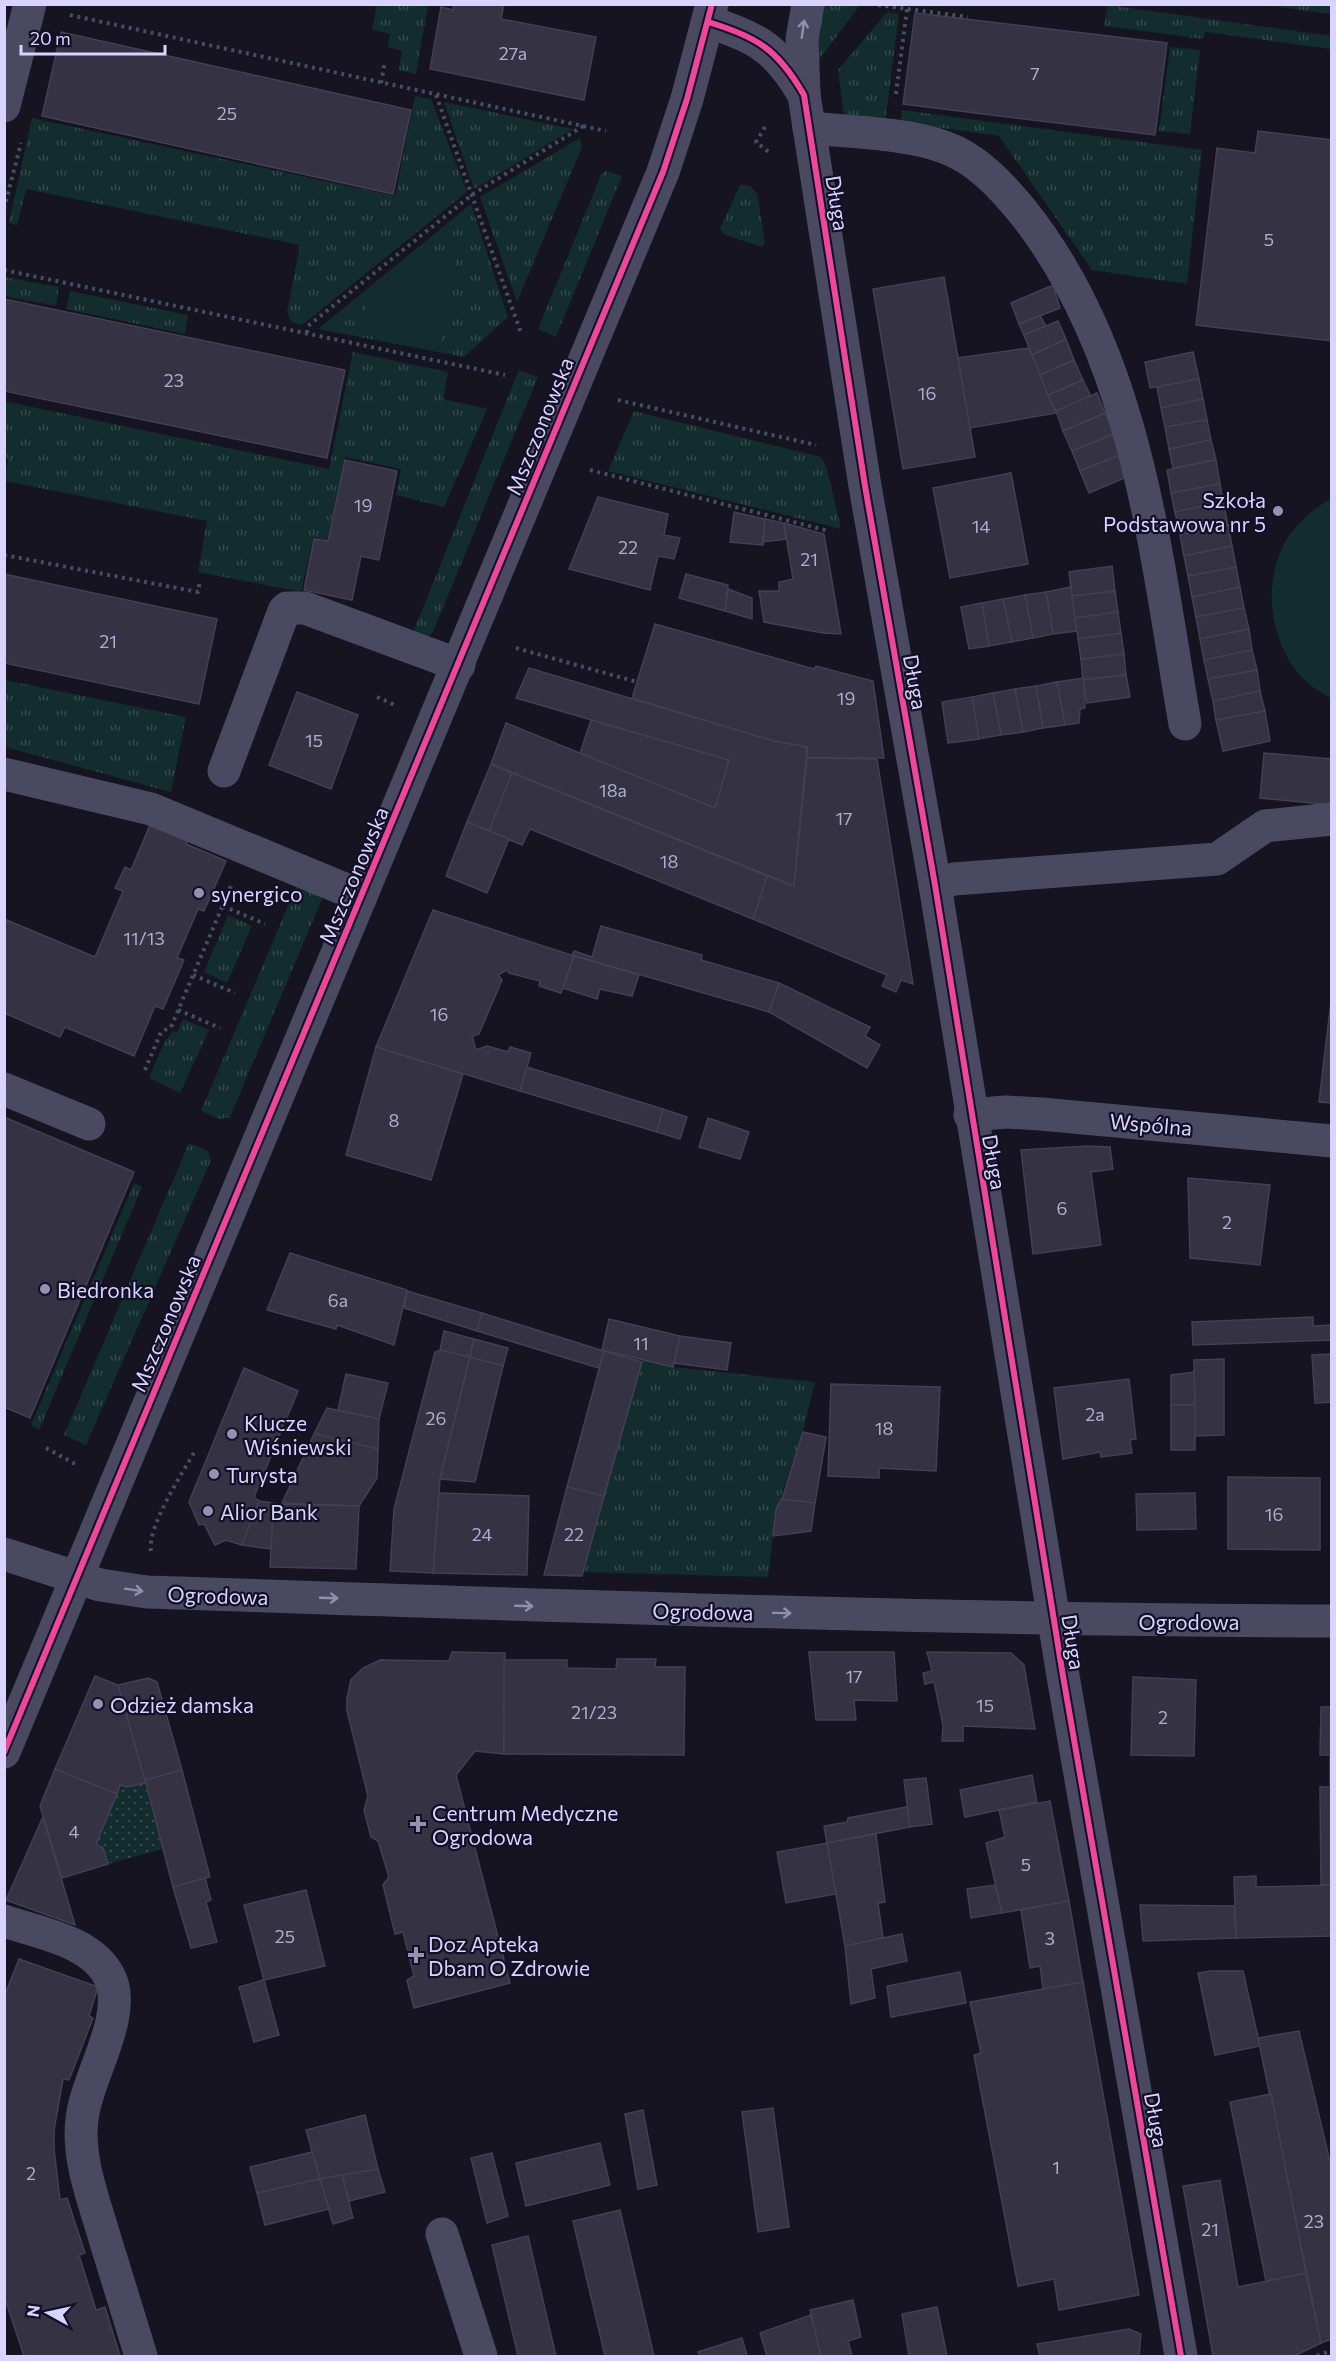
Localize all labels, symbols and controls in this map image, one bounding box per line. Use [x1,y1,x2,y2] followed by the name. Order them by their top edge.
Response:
[21,18,165,56] scale bar
[798,19,809,39] one-way arrow
[30,27,71,49] text: 20 m
[499,42,527,64] house number: 27a
[1030,62,1040,84] house number: 7
[217,102,237,124] house number: 25
[821,174,855,232] street label: Długa
[1264,228,1274,250] house number: 5
[500,353,578,499] street label: Mszczonowska
[164,369,184,391] house number: 23
[918,382,936,404] house number: 16
[1103,487,1266,536] place label: Szkoła Podstawowa nr 5
[354,494,372,516] house number: 19
[1271,504,1285,518] marker: Szkoła Podstawowa nr 5
[972,515,990,537] house number: 14
[618,536,638,558] house number: 22
[800,548,818,570] house number: 21
[99,630,117,652] house number: 21
[899,652,933,712] street label: Długa
[837,687,855,709] house number: 19
[305,729,323,751] house number: 15
[599,779,627,801] house number: 18a
[313,803,393,947] street label: Mszczonowska
[835,807,853,829] house number: 17
[660,850,678,872] house number: 18
[211,881,302,906] place label: synergico
[192,886,206,900] marker: synergico
[123,927,165,949] house number: 11/13
[430,1003,448,1025] house number: 16
[1109,1108,1193,1140] street label: Wspólna
[389,1109,400,1131] house number: 8
[978,1132,1012,1192] street label: Długa
[1057,1197,1067,1219] house number: 6
[1222,1211,1232,1233] house number: 2
[125,1251,205,1395] street label: Mszczonowska
[57,1277,154,1302] place label: Biedronka
[38,1282,52,1296] marker: Biedronka
[328,1289,348,1311] house number: 6a
[633,1332,649,1354] house number: 11
[1085,1403,1105,1425] house number: 2a
[426,1407,446,1429] house number: 26
[244,1410,352,1459] place label: Klucze Wiśniewski
[875,1417,893,1439] house number: 18
[225,1427,239,1441] marker: Klucze Wiśniewski
[226,1462,298,1487] place label: Turysta
[207,1467,221,1481] marker: Turysta
[220,1499,318,1524] place label: Alior Bank
[1265,1503,1283,1525] house number: 16
[201,1504,215,1518] marker: Alior Bank
[472,1523,492,1545] house number: 24
[564,1523,584,1545] house number: 22
[167,1581,269,1609] street label: Ogrodowa
[124,1585,144,1596] one-way arrow
[319,1593,338,1604] one-way arrow
[652,1598,754,1624] street label: Ogrodowa
[513,1600,533,1611] one-way arrow
[771,1607,791,1619] one-way arrow
[1139,1609,1240,1634] street label: Ogrodowa
[1057,1613,1091,1671] street label: Długa
[845,1665,863,1687] house number: 17
[110,1692,254,1717] place label: Odzież damska
[976,1694,994,1716] house number: 15
[91,1697,105,1711] marker: Odzież damska
[571,1701,617,1723] house number: 21/23
[1158,1706,1168,1728] house number: 2
[432,1800,618,1849] place label: Centrum Medyczne Ogrodowa
[409,1815,427,1833] marker: Centrum Medyczne Ogrodowa
[69,1820,80,1842] house number: 4
[1021,1853,1031,1875] house number: 5
[275,1925,295,1947] house number: 25
[1045,1927,1055,1949] house number: 3
[428,1931,590,1980] place label: Doz Apteka Dbam O Zdrowie
[409,1948,423,1962] marker: Doz Apteka Dbam O Zdrowie
[1140,2090,1174,2150] street label: Długa
[1052,2156,1060,2178] house number: 1
[26,2162,36,2184] house number: 2
[1304,2210,1324,2232] house number: 23
[1201,2218,1219,2240] house number: 21
[18,2283,78,2343] north arrow
[22,2304,43,2318] text: N

